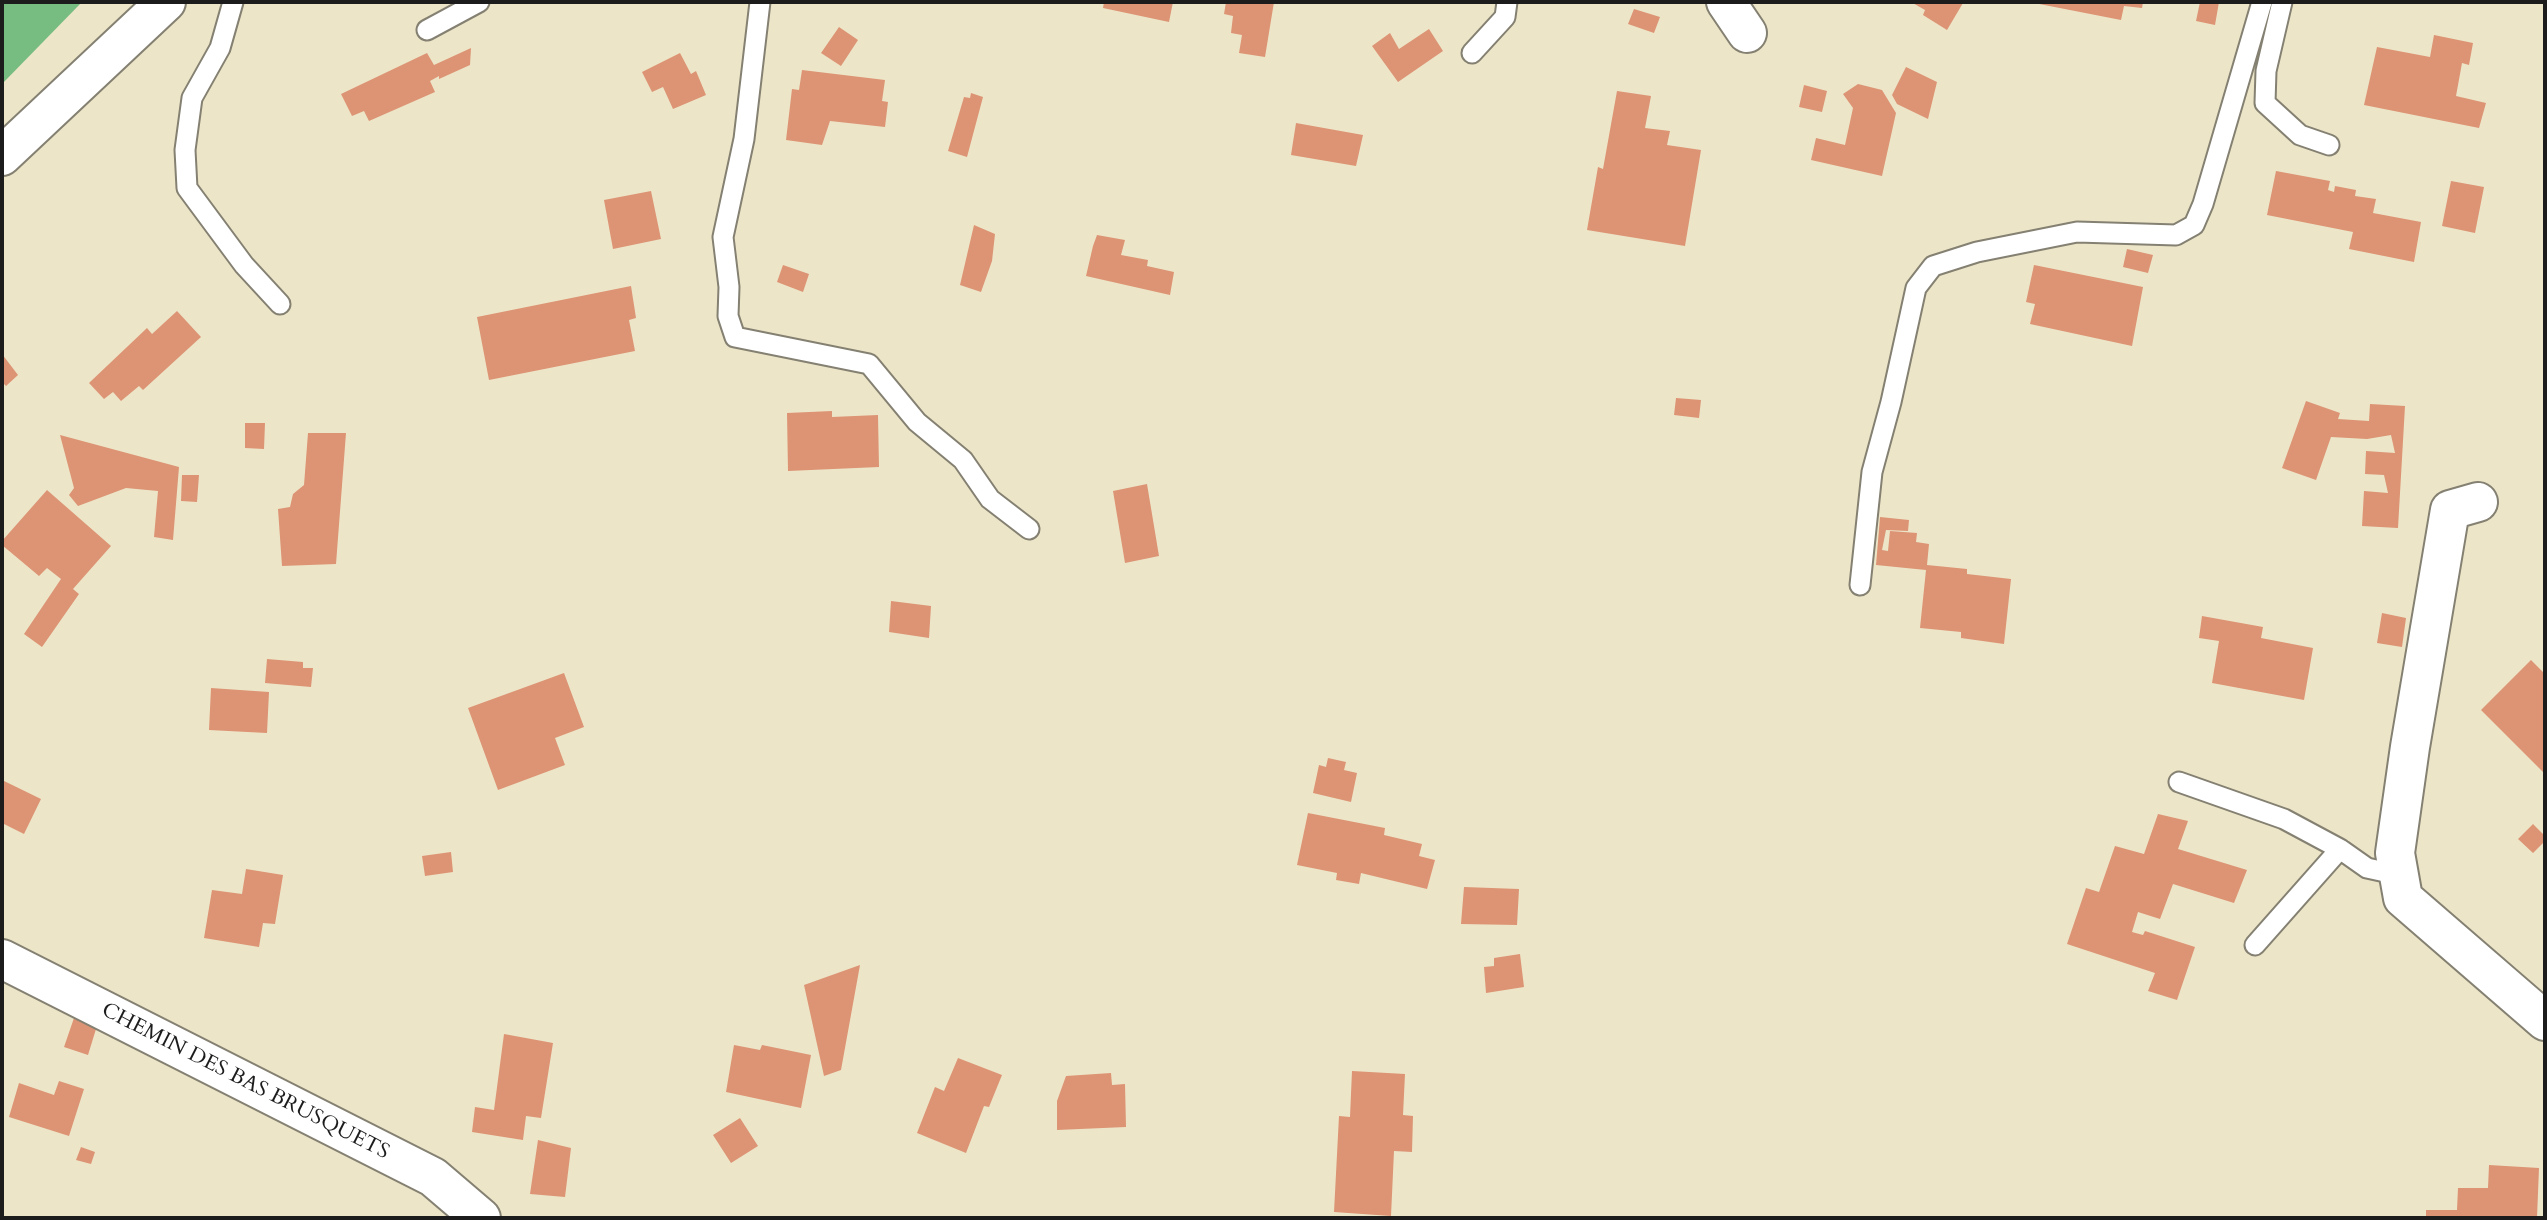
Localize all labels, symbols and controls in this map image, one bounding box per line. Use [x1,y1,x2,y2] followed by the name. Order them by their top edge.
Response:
[97,998,393,1166] street label: CHEMIN DES BAS BRUSQUETS

